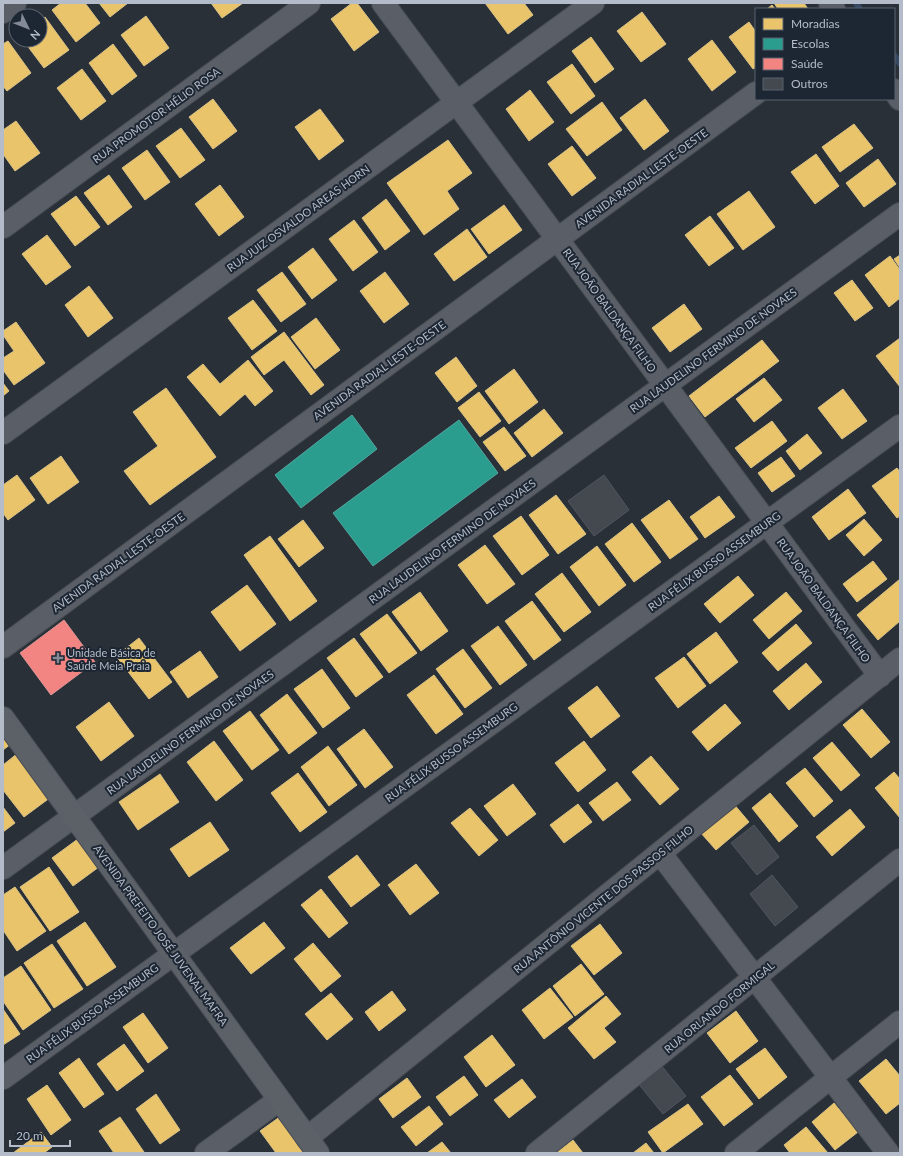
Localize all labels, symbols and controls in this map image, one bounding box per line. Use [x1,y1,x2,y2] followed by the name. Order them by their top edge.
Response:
[8,8,48,48] north arrow
[755,8,895,100] legend
[791,16,840,31] text: Moradias
[28,28,43,43] text: N
[791,36,829,51] text: Escolas
[791,56,823,71] text: Saúde
[90,64,223,166] street label: RUA PROMOTOR HÉLIO ROSA
[791,76,828,91] text: Outros
[572,126,710,230] street label: AVENIDA RADIAL LESTE-OESTE
[224,162,372,274] street label: RUA JUIZ OSVALDO AREAS HORN
[561,246,659,375] street label: RUA JOÃO BALDANÇA FILHO
[627,285,799,415] street label: RUA LAUDELINO FERMINO DE NOVAES
[310,318,448,422] street label: AVENIDA RADIAL LESTE-OESTE
[366,476,538,606] street label: RUA LAUDELINO FERMINO DE NOVAES
[645,509,783,613] street label: RUA FÉLIX BUSSO ASSEMBURG
[49,510,187,614] street label: AVENIDA RADIAL LESTE-OESTE
[775,536,873,665] street label: RUA JOÃO BALDANÇA FILHO
[67,646,156,672] place label: Unidade Básica de Saúde Meia Praia
[52,652,64,664] marker: Unidade Básica de Saúde Meia Praia
[104,667,276,797] street label: RUA LAUDELINO FERMINO DE NOVAES
[382,700,520,804] street label: RUA FÉLIX BUSSO ASSEMBURG
[511,822,696,976] street label: RUA ANTÔNIO VICENTE DOS PASSOS FILHO
[91,842,231,1028] street label: AVENIDA PREFEITO JOSÉ JUVENAL MAFRA
[661,958,777,1055] street label: RUA ORLANDO FORMIGAL
[23,961,161,1065] street label: RUA FÉLIX BUSSO ASSEMBURG
[10,1122,70,1148] scale bar
[16,1128,43,1143] text: 20 m

